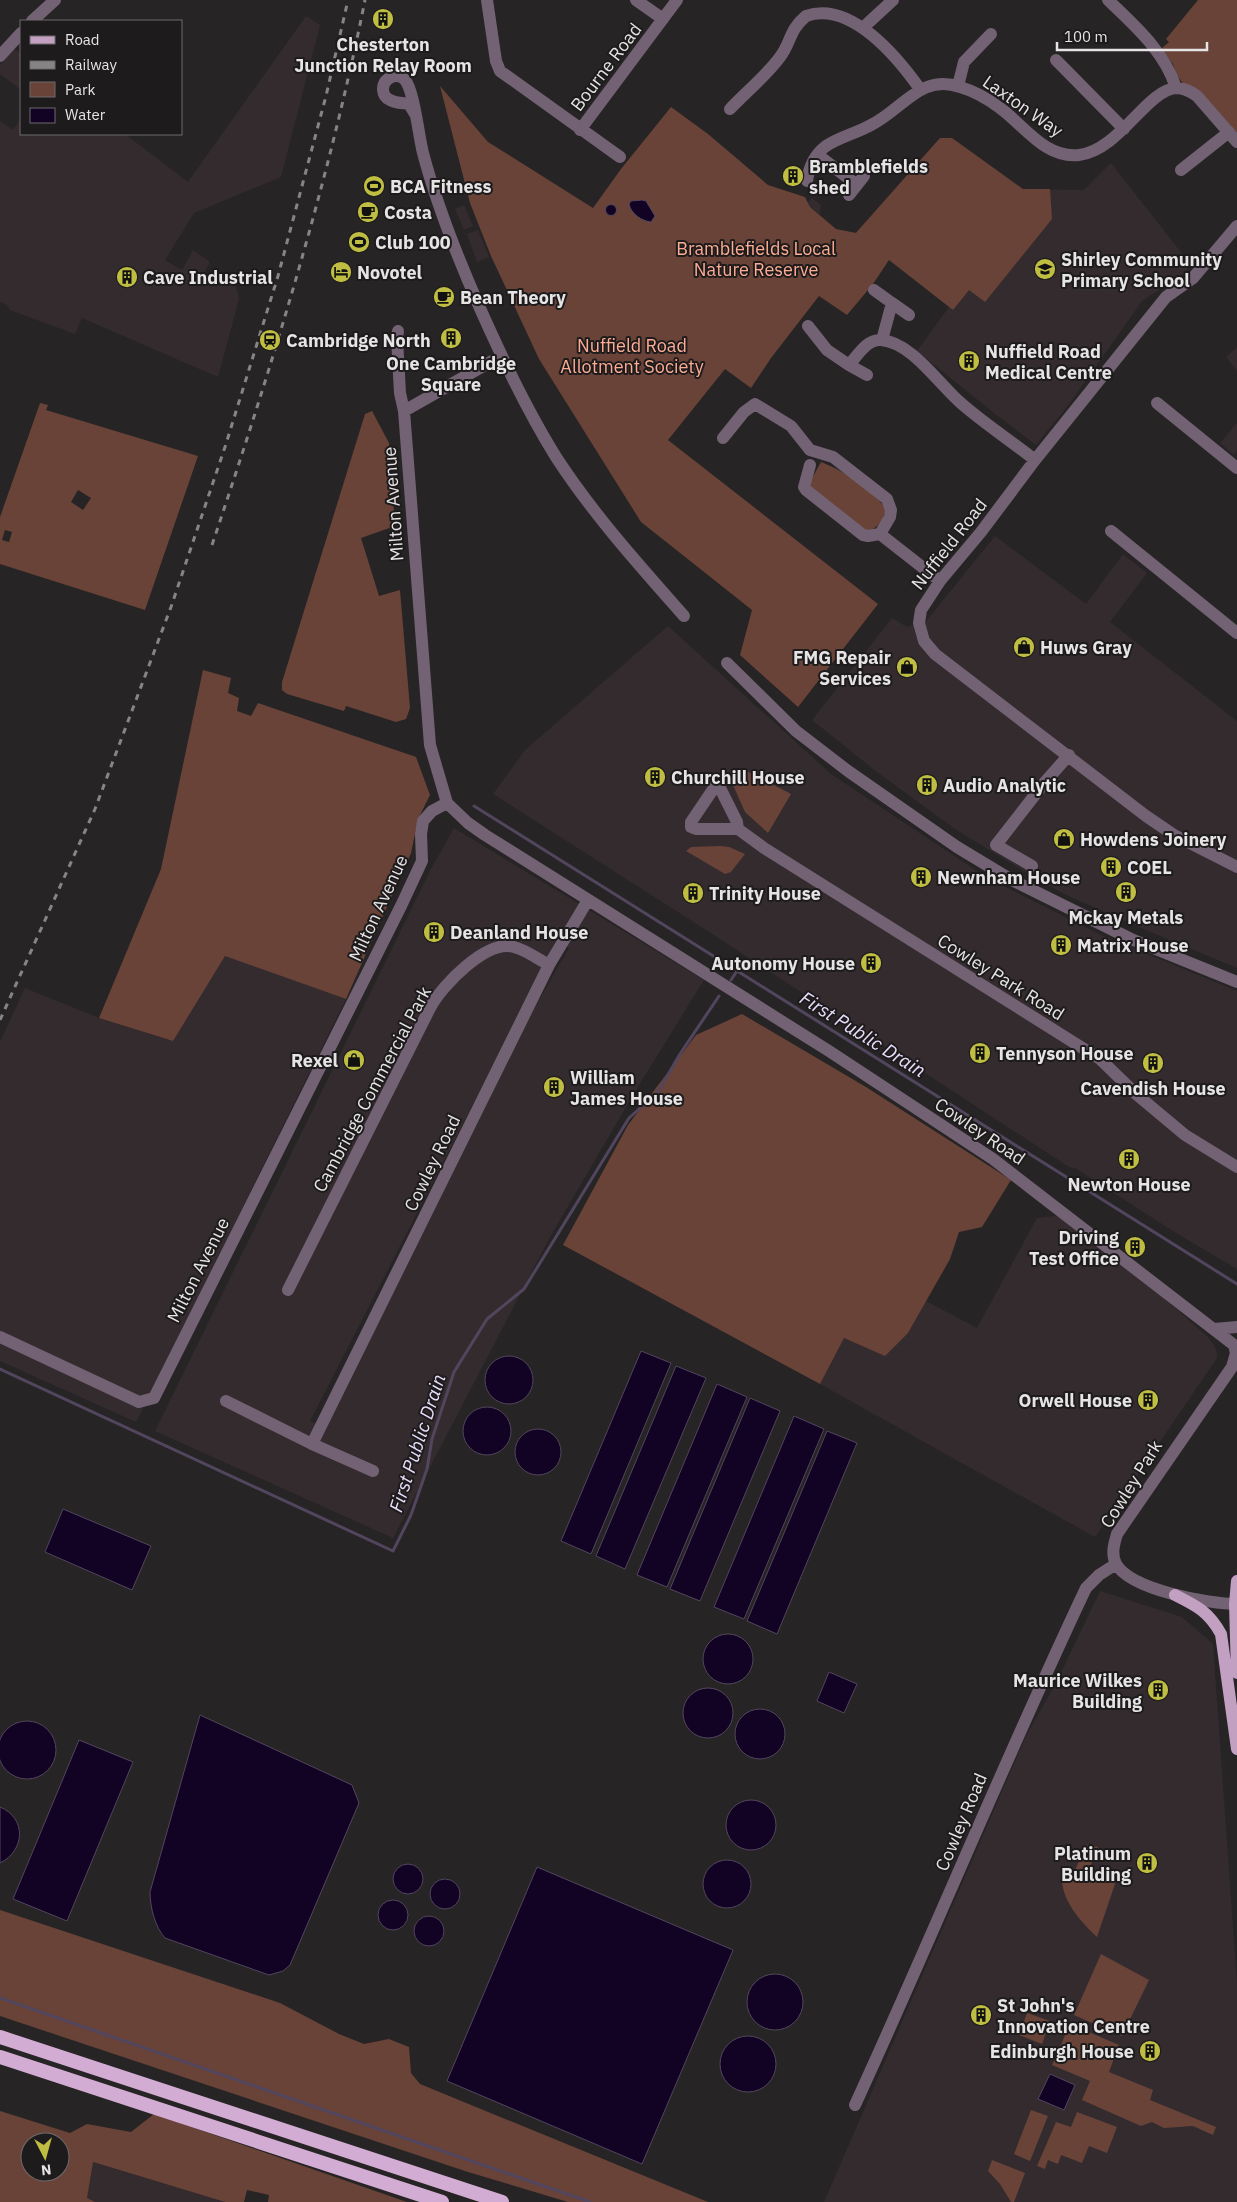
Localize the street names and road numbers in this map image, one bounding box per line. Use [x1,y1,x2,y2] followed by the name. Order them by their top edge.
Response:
[565,18,647,116] street label: Bourne Road
[978,70,1068,142] street label: Laxton Way
[378,446,408,562] street label: Milton Avenue
[906,494,992,594] street label: Nuffield Road
[343,851,413,965] street label: Milton Avenue
[933,929,1069,1025] street label: Cowley Park Road
[308,982,436,1196] street label: Cambridge Commercial Park
[930,1092,1030,1170] street label: Cowley Road
[399,1111,465,1215] street label: Cowley Road
[162,1214,234,1326] street label: Milton Avenue
[1095,1435,1167,1532] street label: Cowley Park
[930,1770,992,1874] street label: Cowley Road

